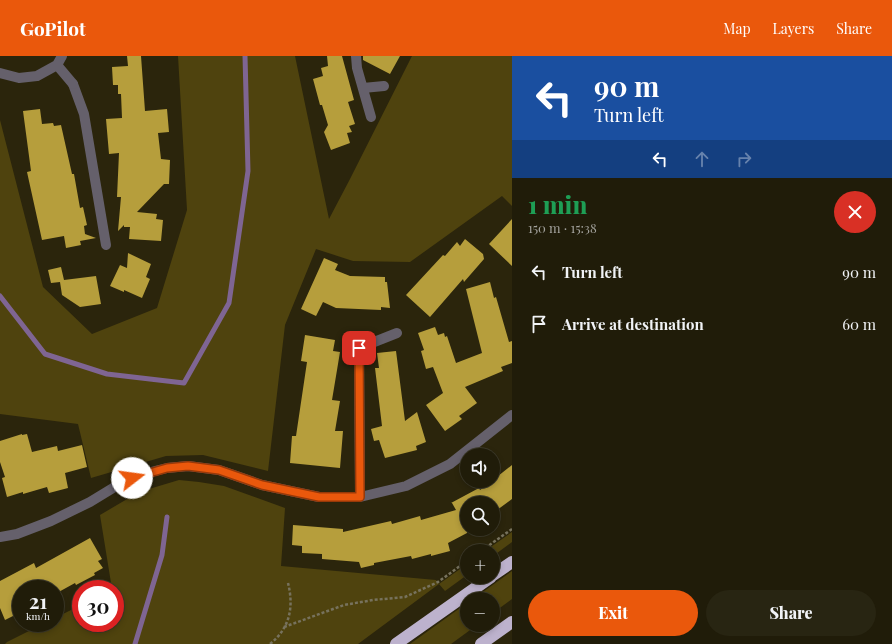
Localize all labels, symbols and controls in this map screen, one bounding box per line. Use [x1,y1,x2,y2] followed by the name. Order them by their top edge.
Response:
[20,15,86,41] text: GoPilot
[723,19,751,38] text: Map
[773,19,814,38] text: Layers
[836,19,872,38] text: Share
[594,67,659,104] text: 90 m
[528,72,580,124] icon: left
[594,103,664,127] text: Turn left
[649,148,671,170] icon: left
[691,148,713,170] icon: ahead
[733,148,755,170] icon: right
[528,188,587,220] text: 1 min
[834,191,876,233] button: close
[528,219,597,236] text: 150 m · 15:38
[528,261,550,283] icon: left
[562,262,623,282] text: Turn left
[842,262,876,282] text: 90 m
[528,313,550,335] icon: arrive
[562,314,704,334] text: Arrive at destination
[842,314,876,334] text: 60 m
[342,331,376,365] pin
[348,337,370,359] icon: arrive
[460,448,500,632] map controls
[460,448,500,488] button: sound
[111,457,153,499] position arrow
[460,496,500,536] button: search
[460,544,500,584] button: +
[72,580,124,632] speed limit sign: 30
[29,587,47,614] text: 21
[528,590,698,636] button: Exit
[706,590,876,636] button: Share
[460,592,500,632] button: −
[26,609,50,623] text: km/h

